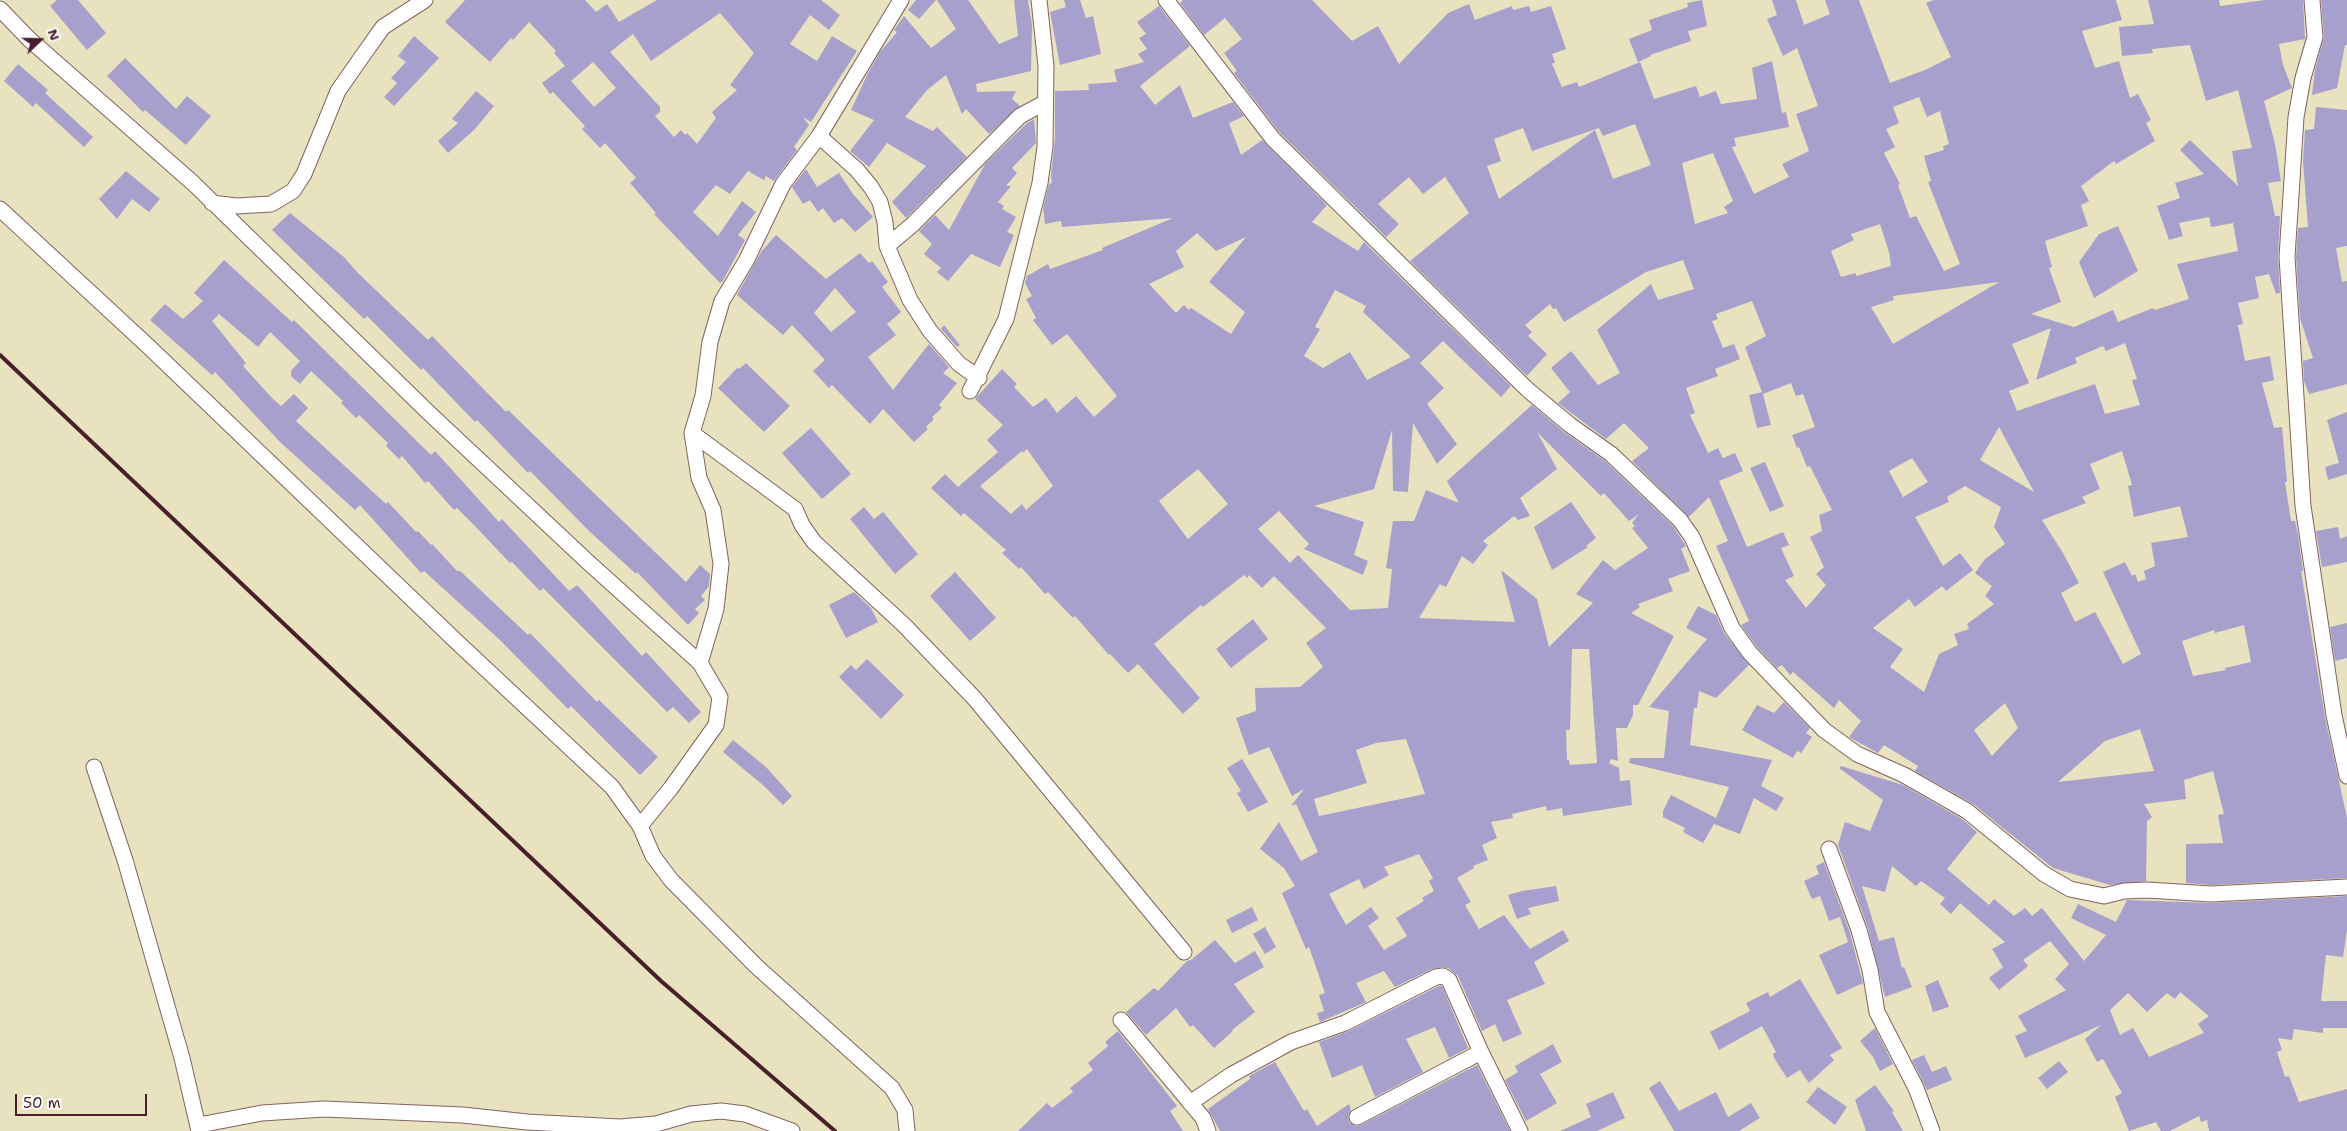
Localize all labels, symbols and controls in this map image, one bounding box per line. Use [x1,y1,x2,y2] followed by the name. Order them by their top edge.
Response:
[15,15,65,65] north arrow
[44,26,64,43] text: N
[18,1084,150,1116] scale bar
[23,1093,61,1113] text: 50 m

